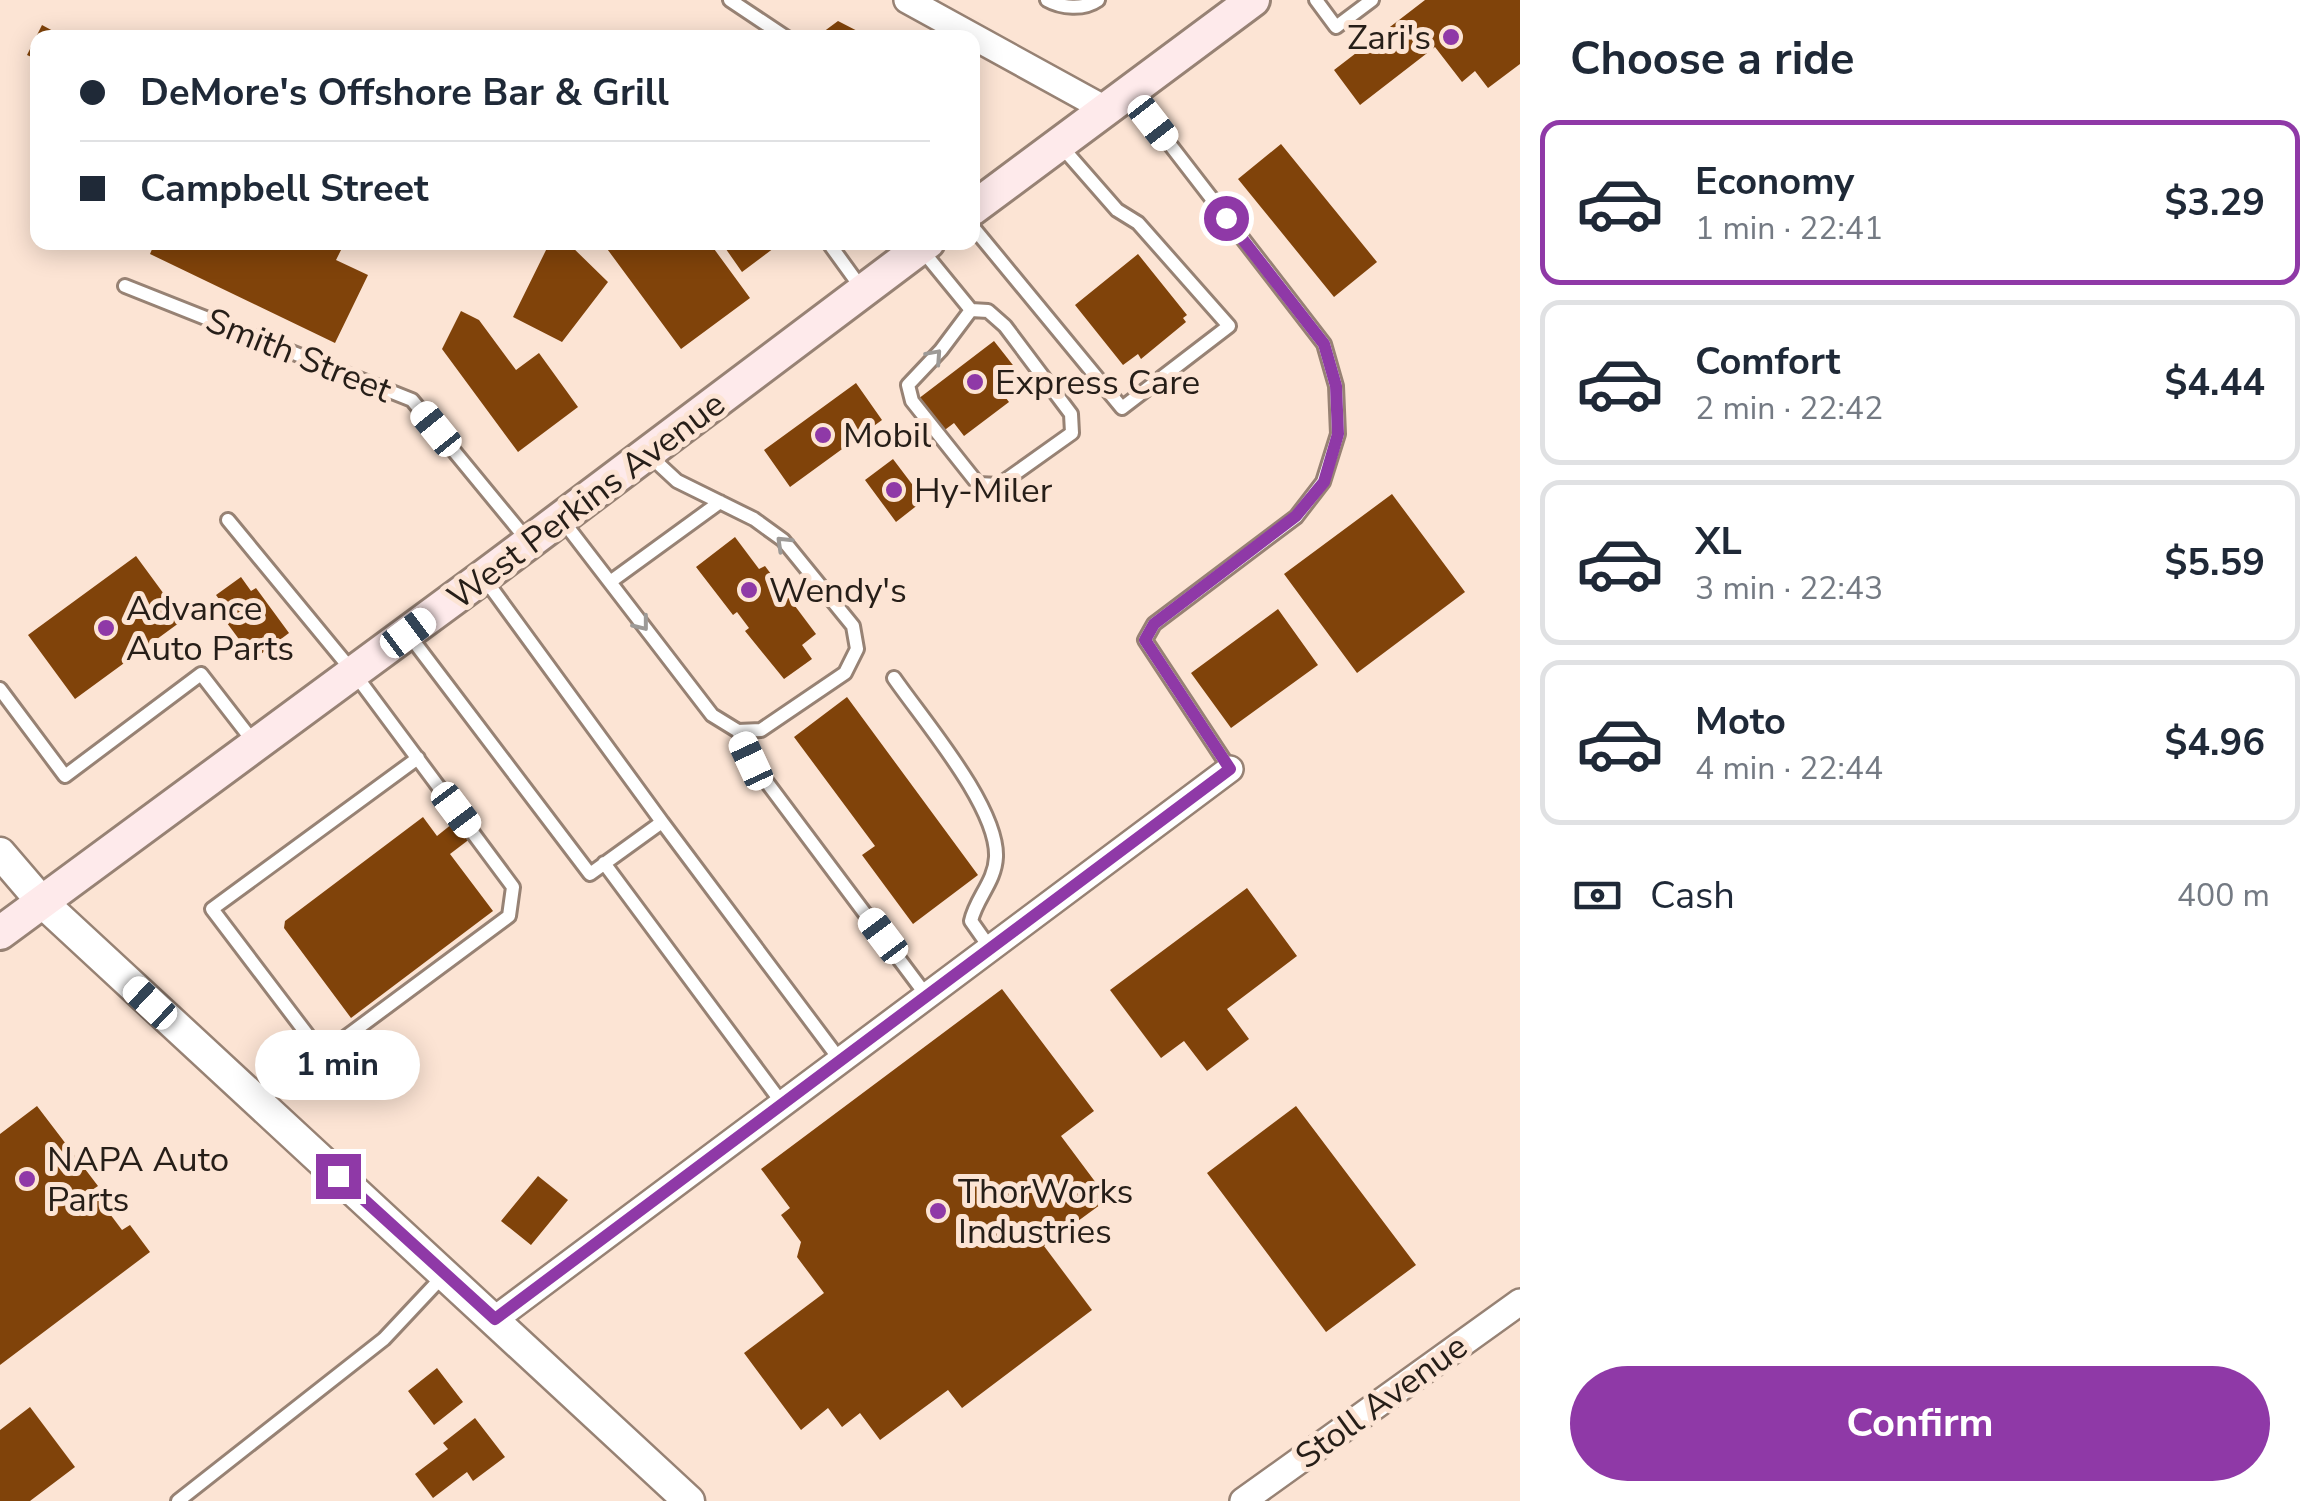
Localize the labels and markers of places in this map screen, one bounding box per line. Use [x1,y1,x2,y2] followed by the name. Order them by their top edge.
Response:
[1347,14,1431,61] place label: Zari's
[1440,26,1462,48] marker: Zari's
[995,359,1200,406] place label: Express Care
[964,371,986,393] marker: Express Care
[843,412,932,459] place label: Mobil
[812,424,834,446] marker: Mobil
[914,467,1053,514] place label: Hy-Miler
[883,479,905,501] marker: Hy-Miler
[769,567,907,614] place label: Wendy's
[738,579,760,601] marker: Wendy's
[126,585,294,672] place label: Advance Auto Parts
[95,617,117,639] marker: Advance Auto Parts
[47,1136,229,1223] place label: NAPA Auto Parts
[16,1168,38,1190] marker: NAPA Auto Parts
[958,1168,1133,1255] place label: ThorWorks Industries
[927,1200,949,1222] marker: ThorWorks Industries

